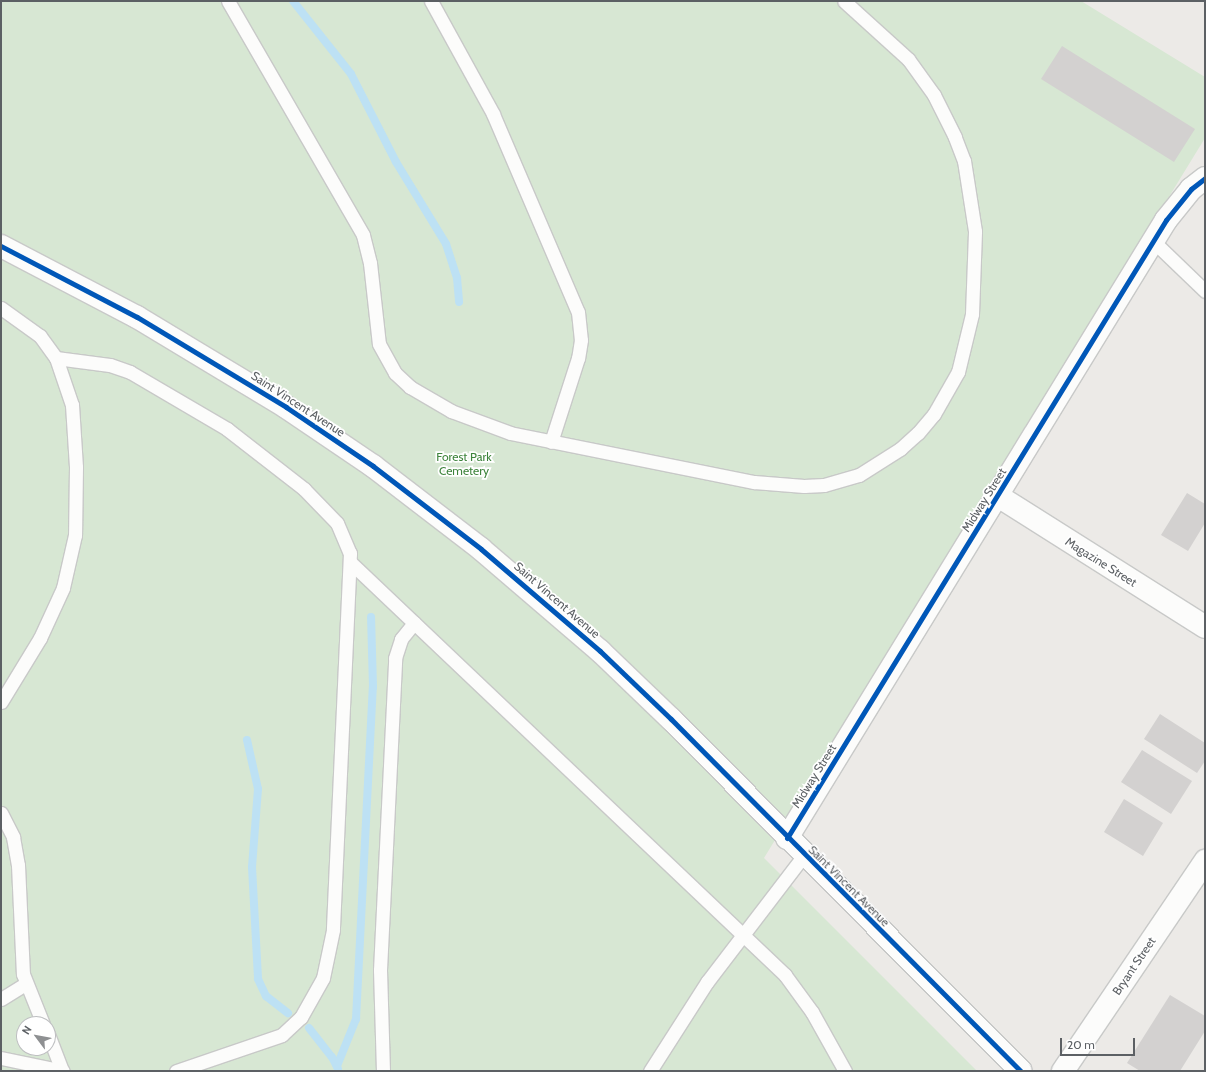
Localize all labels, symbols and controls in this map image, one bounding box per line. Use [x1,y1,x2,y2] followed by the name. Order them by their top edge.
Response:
[249,368,347,440] street label: Saint Vincent Avenue
[436,450,492,478] park label: Forest Park Cemetery
[959,465,1009,535] street label: Midway Street
[1063,534,1139,590] street label: Magazine Street
[511,559,603,641] street label: Saint Vincent Avenue
[789,741,839,811] street label: Midway Street
[805,842,893,930] street label: Saint Vincent Avenue
[1109,934,1159,998] street label: Bryant Street
[16,1016,56,1056] north arrow
[19,1023,35,1037] text: N
[1062,1030,1137,1056] scale bar
[1067,1037,1095,1052] text: 20 m

